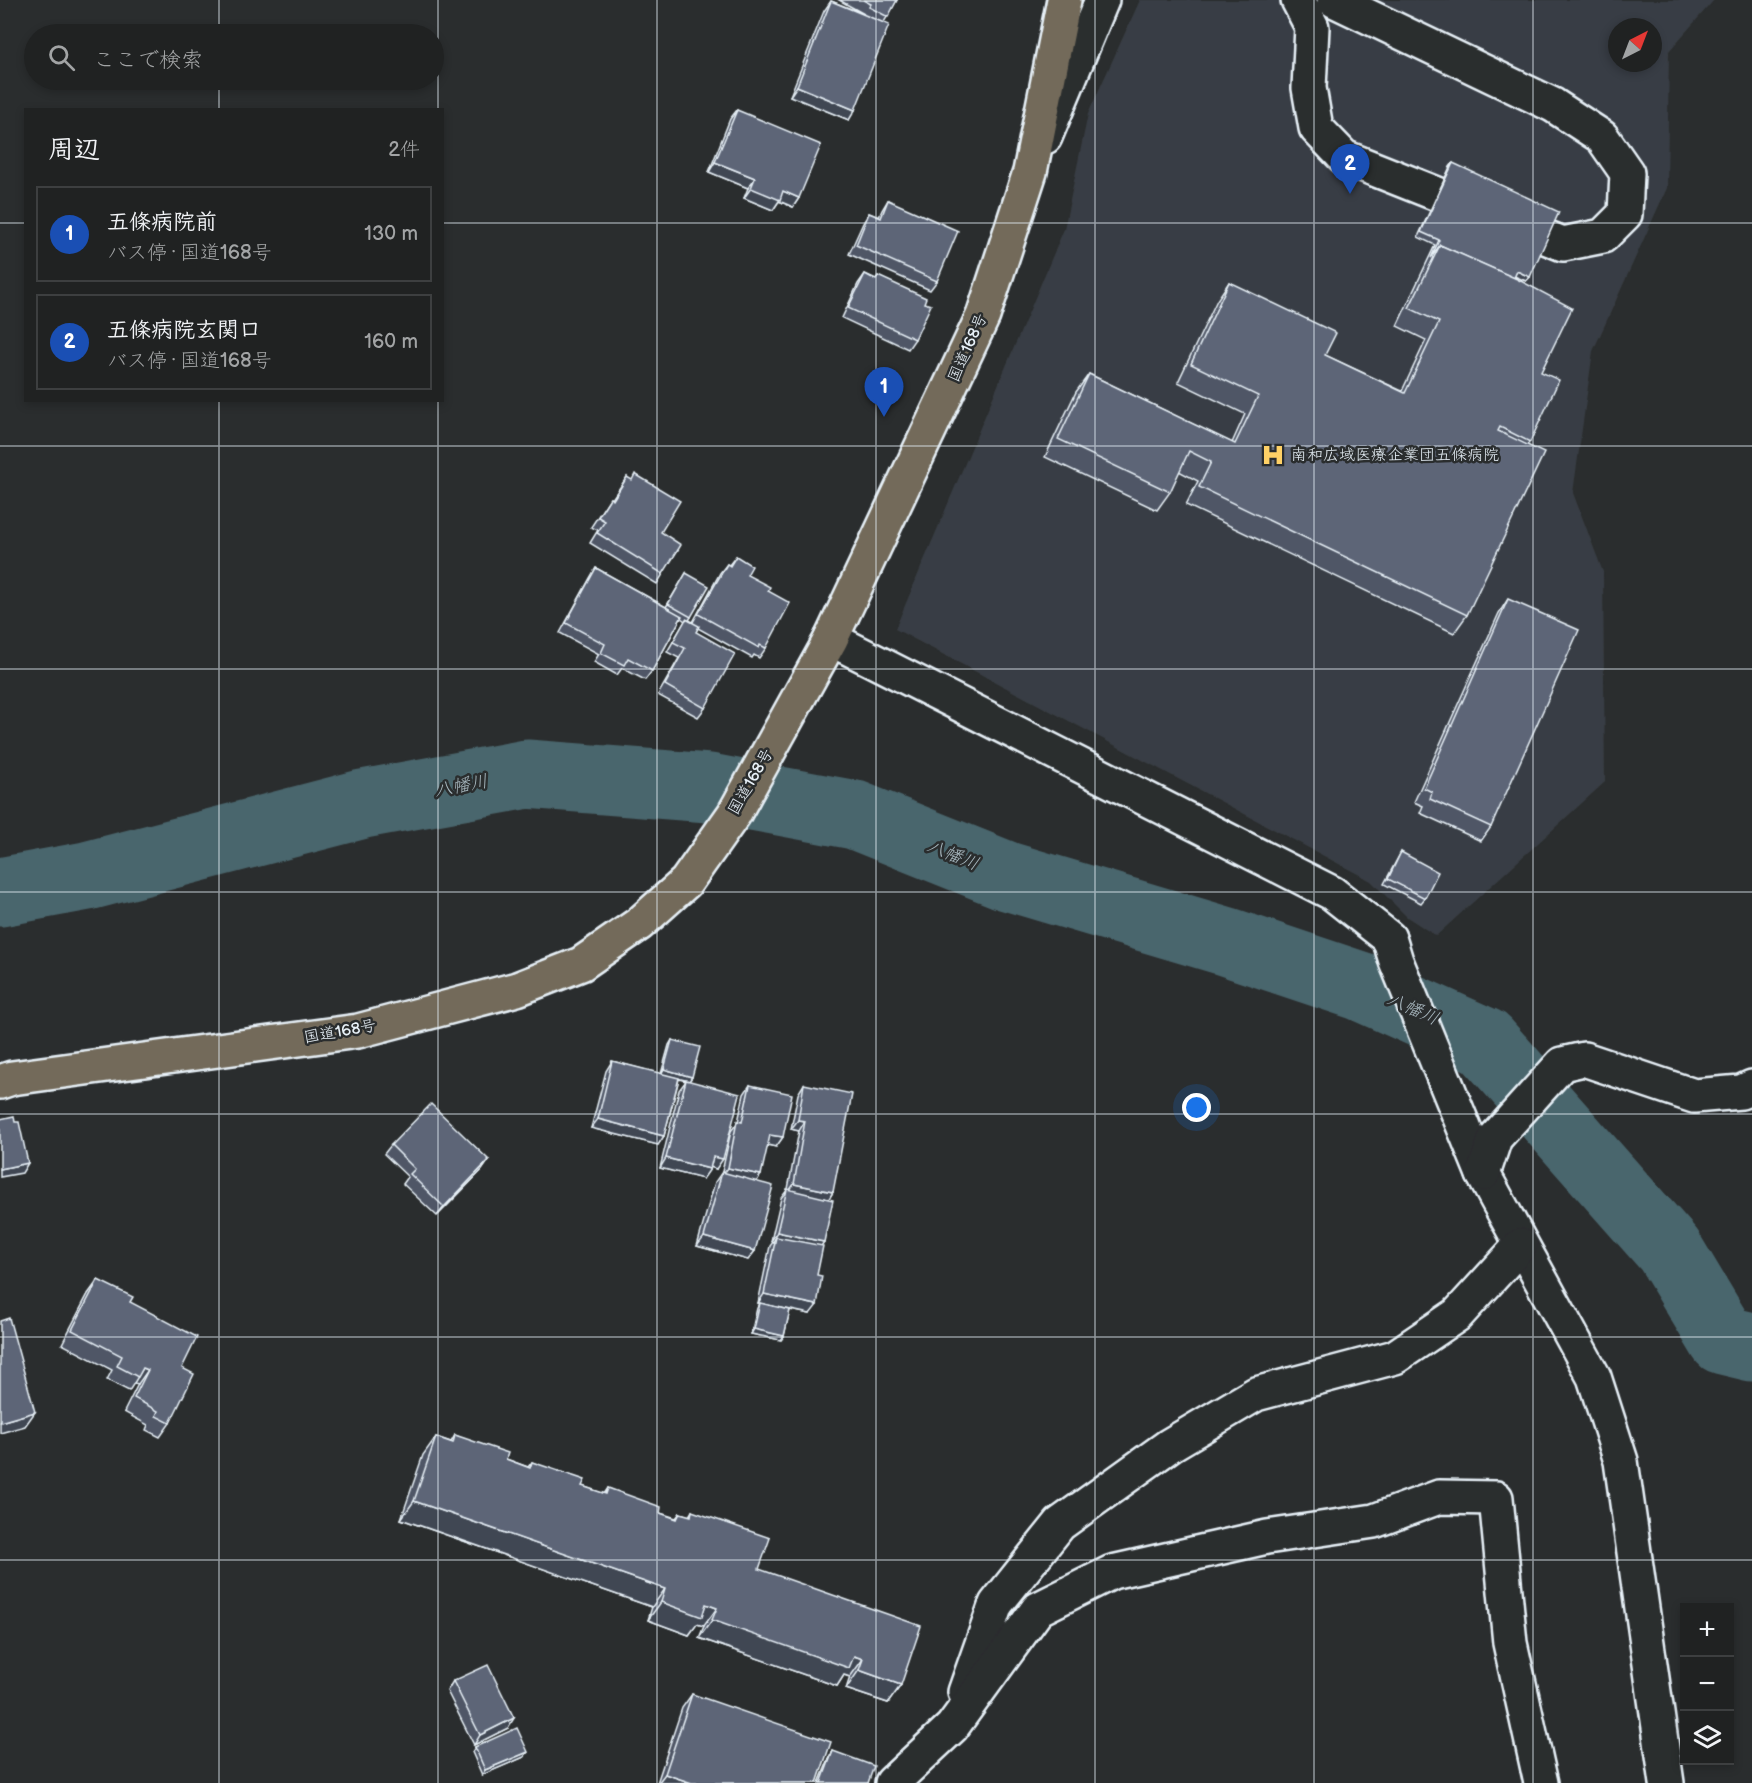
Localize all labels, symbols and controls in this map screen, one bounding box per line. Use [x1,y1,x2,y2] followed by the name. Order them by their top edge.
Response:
[1608,18,1662,72] north arrow
[24,24,444,90] search box
[45,41,78,74] icon: search
[93,47,203,74] text: ここで検索
[48,135,100,166] text: 周辺
[388,138,420,162] text: 2件
[1330,144,1370,194] pin: 2
[107,209,217,236] text: 五條病院前
[65,222,74,246] text: 1
[364,222,418,246] text: 130 m
[107,241,272,265] text: バス停 · 国道168号
[944,311,992,385] street label: 国道168号
[107,317,261,344] text: 五條病院玄関口
[64,330,75,354] text: 2
[364,330,418,354] text: 160 m
[107,349,272,373] text: バス停 · 国道168号
[864,368,904,417] pin: 1
[1260,442,1286,468] hospital icon: 南和広域医療企業団五條病院
[1291,446,1499,465] place label: 南和広域医療企業団五條病院
[724,746,778,818] street label: 国道168号
[432,771,490,801] water label: 八幡川
[924,835,982,875] water label: 八幡川
[1384,988,1442,1030] water label: 八幡川
[302,1016,378,1048] street label: 国道168号
[1182,1093,1211,1122] your location
[1680,1603,1734,1765] map controls
[1680,1603,1734,1657] button: +
[1680,1657,1734,1711] button: −
[1680,1711,1734,1765] button: layers

